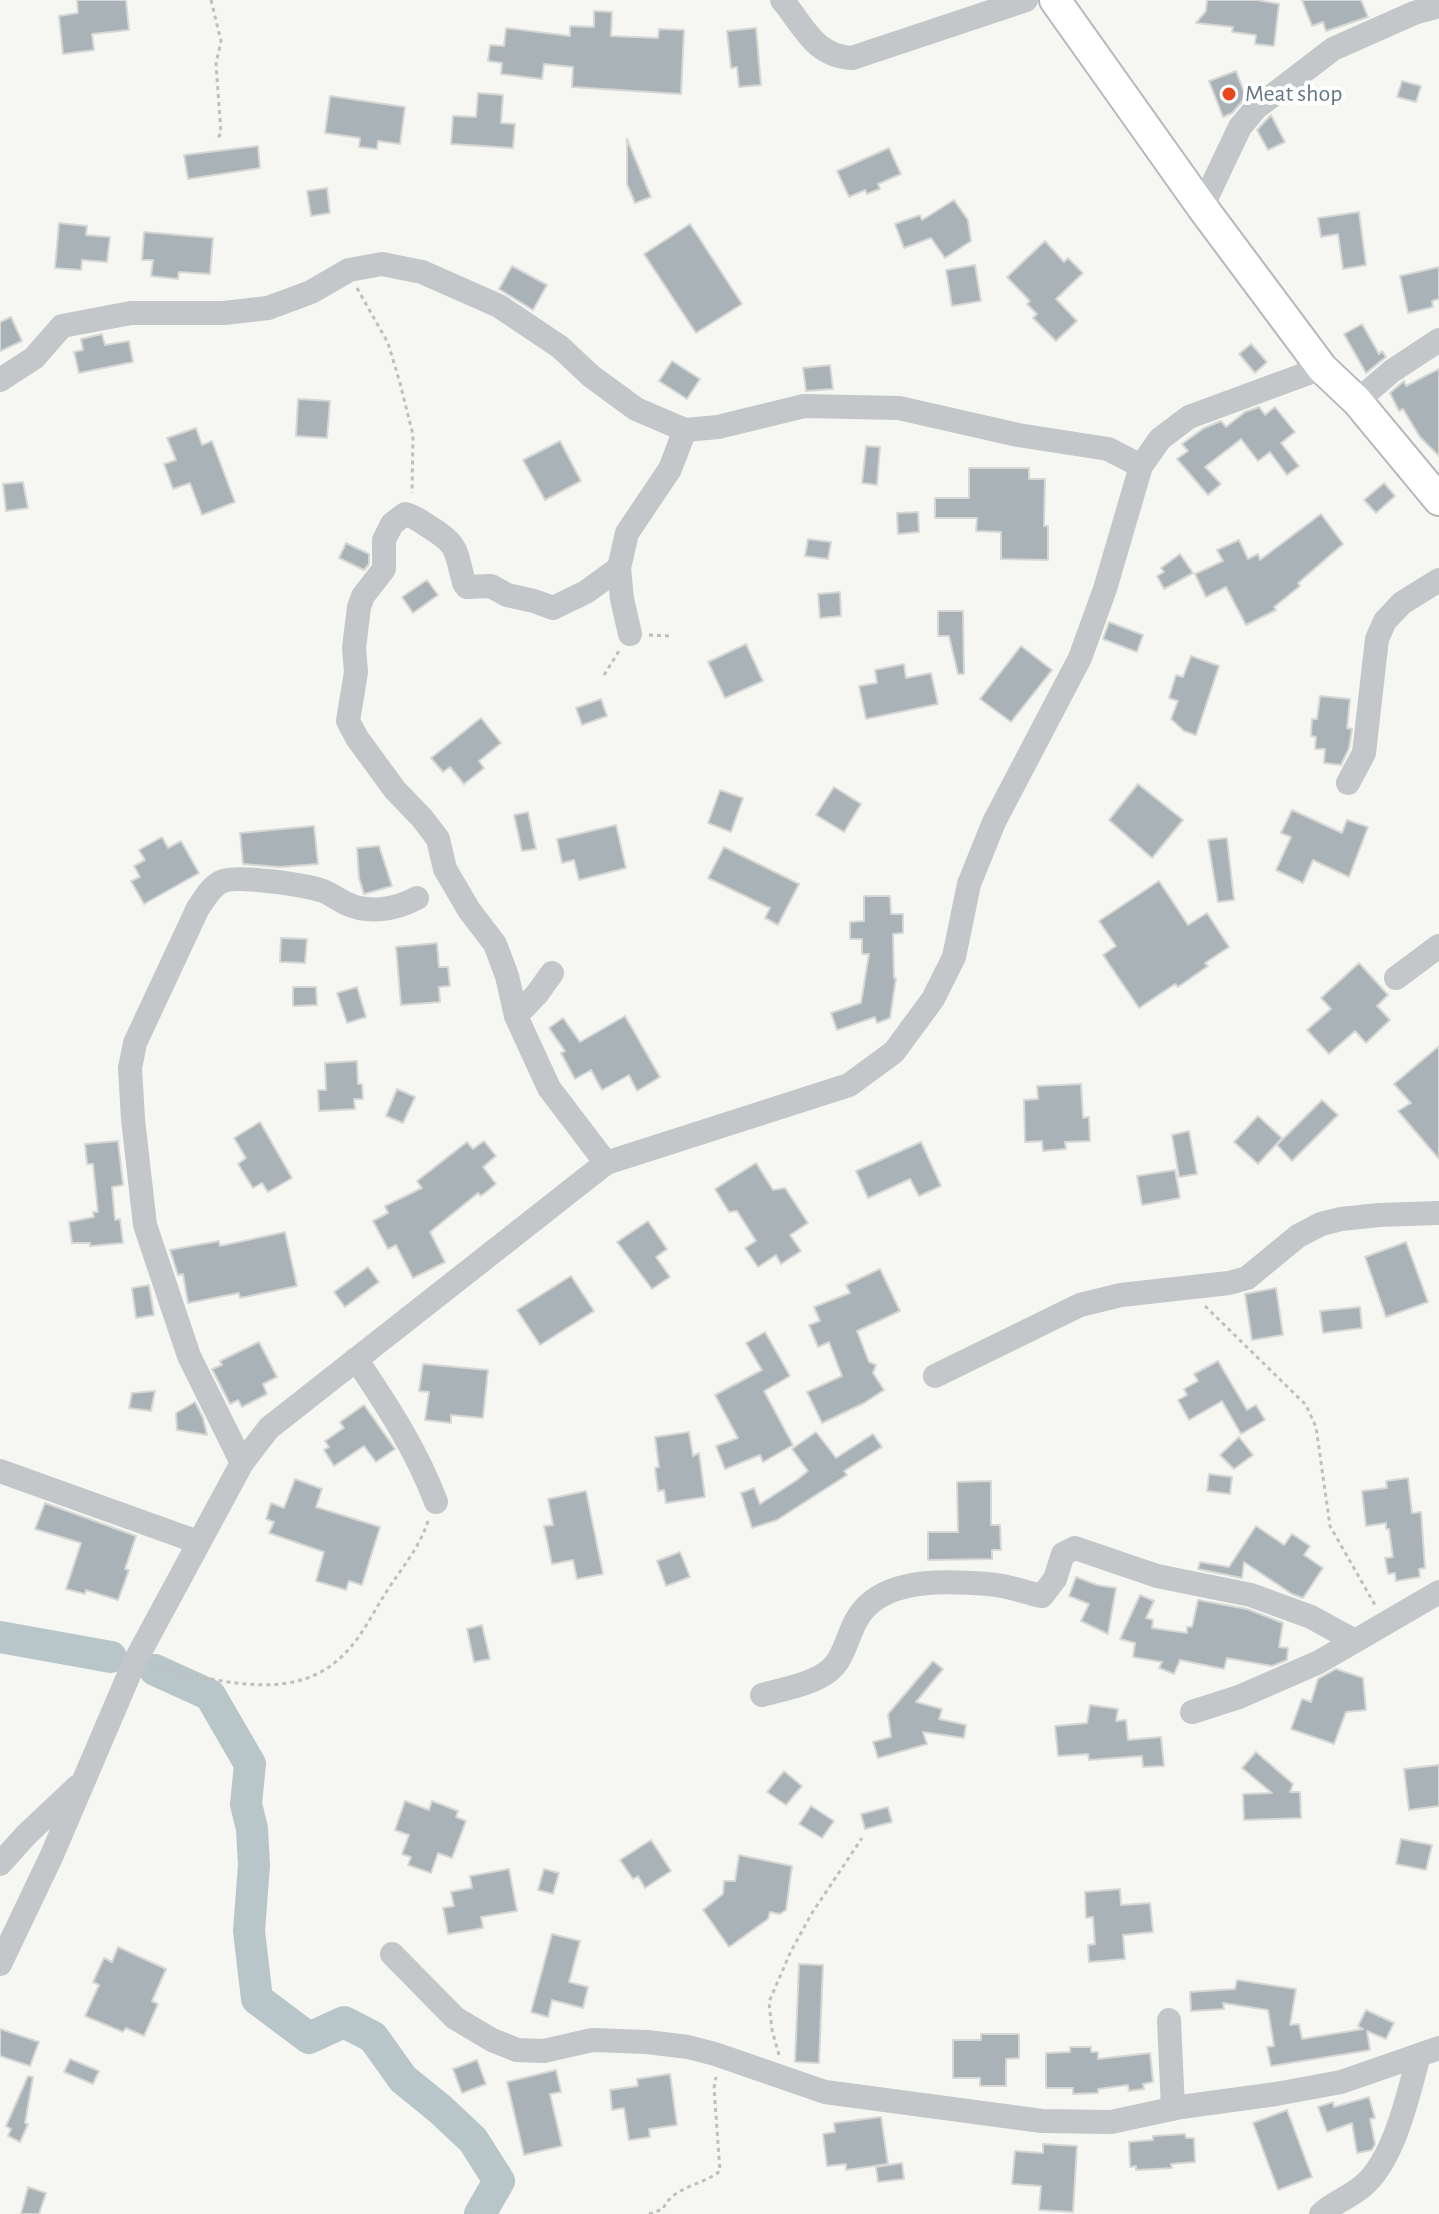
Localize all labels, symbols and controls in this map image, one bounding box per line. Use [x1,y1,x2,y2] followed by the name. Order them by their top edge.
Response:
[1245,80,1343,108] place label: Meat shop
[1220,85,1238,103] marker: Meat shop

